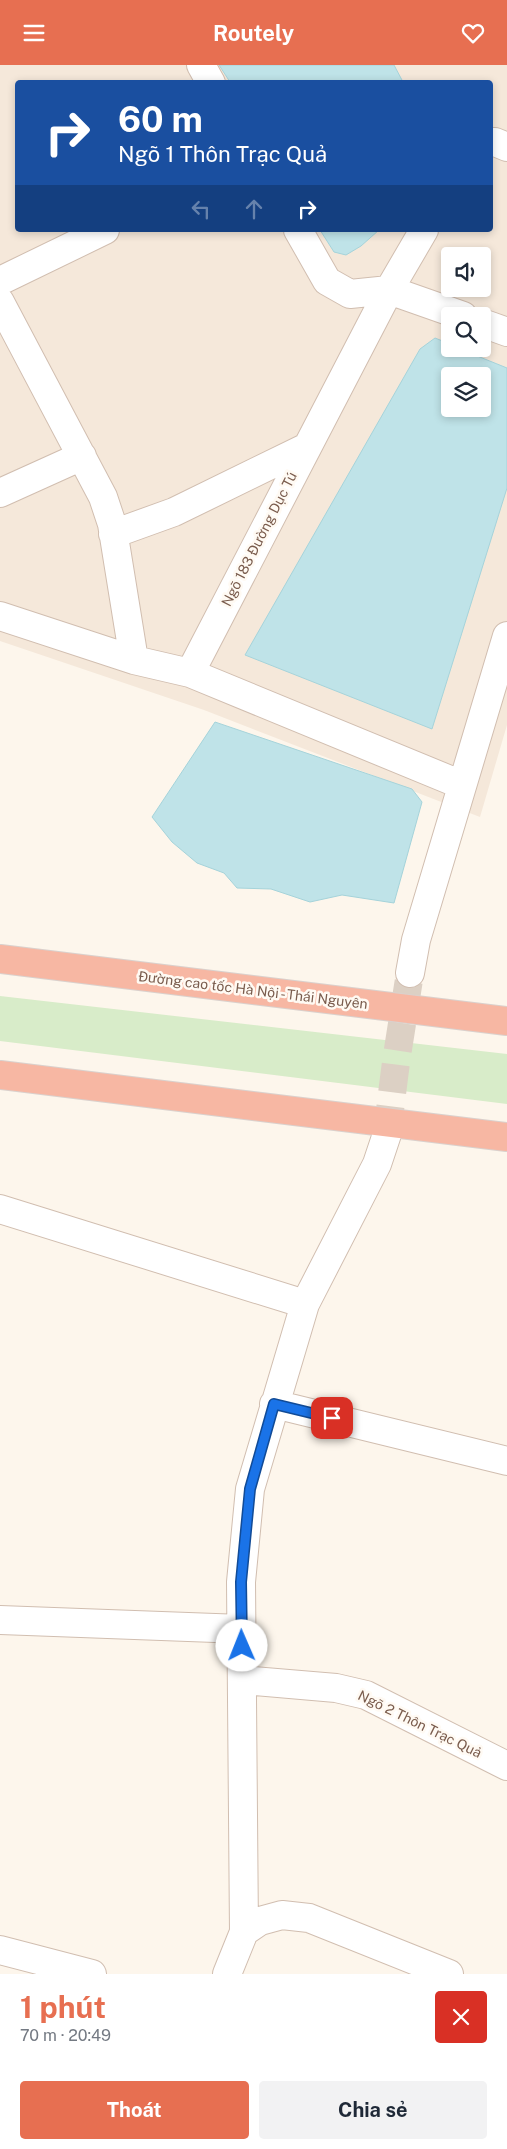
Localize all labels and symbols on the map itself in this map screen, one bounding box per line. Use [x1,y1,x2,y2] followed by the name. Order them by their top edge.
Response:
[218,469,300,609] street label: Ngõ 183 Đường Dục Tú
[137,968,369,1012] street label: Đường cao tốc Hà Nội - Thái Nguyên
[311,1397,353,1439] pin
[215,1619,267,1671] position arrow
[355,1687,485,1761] street label: Ngõ 2 Thôn Trạc Quả

